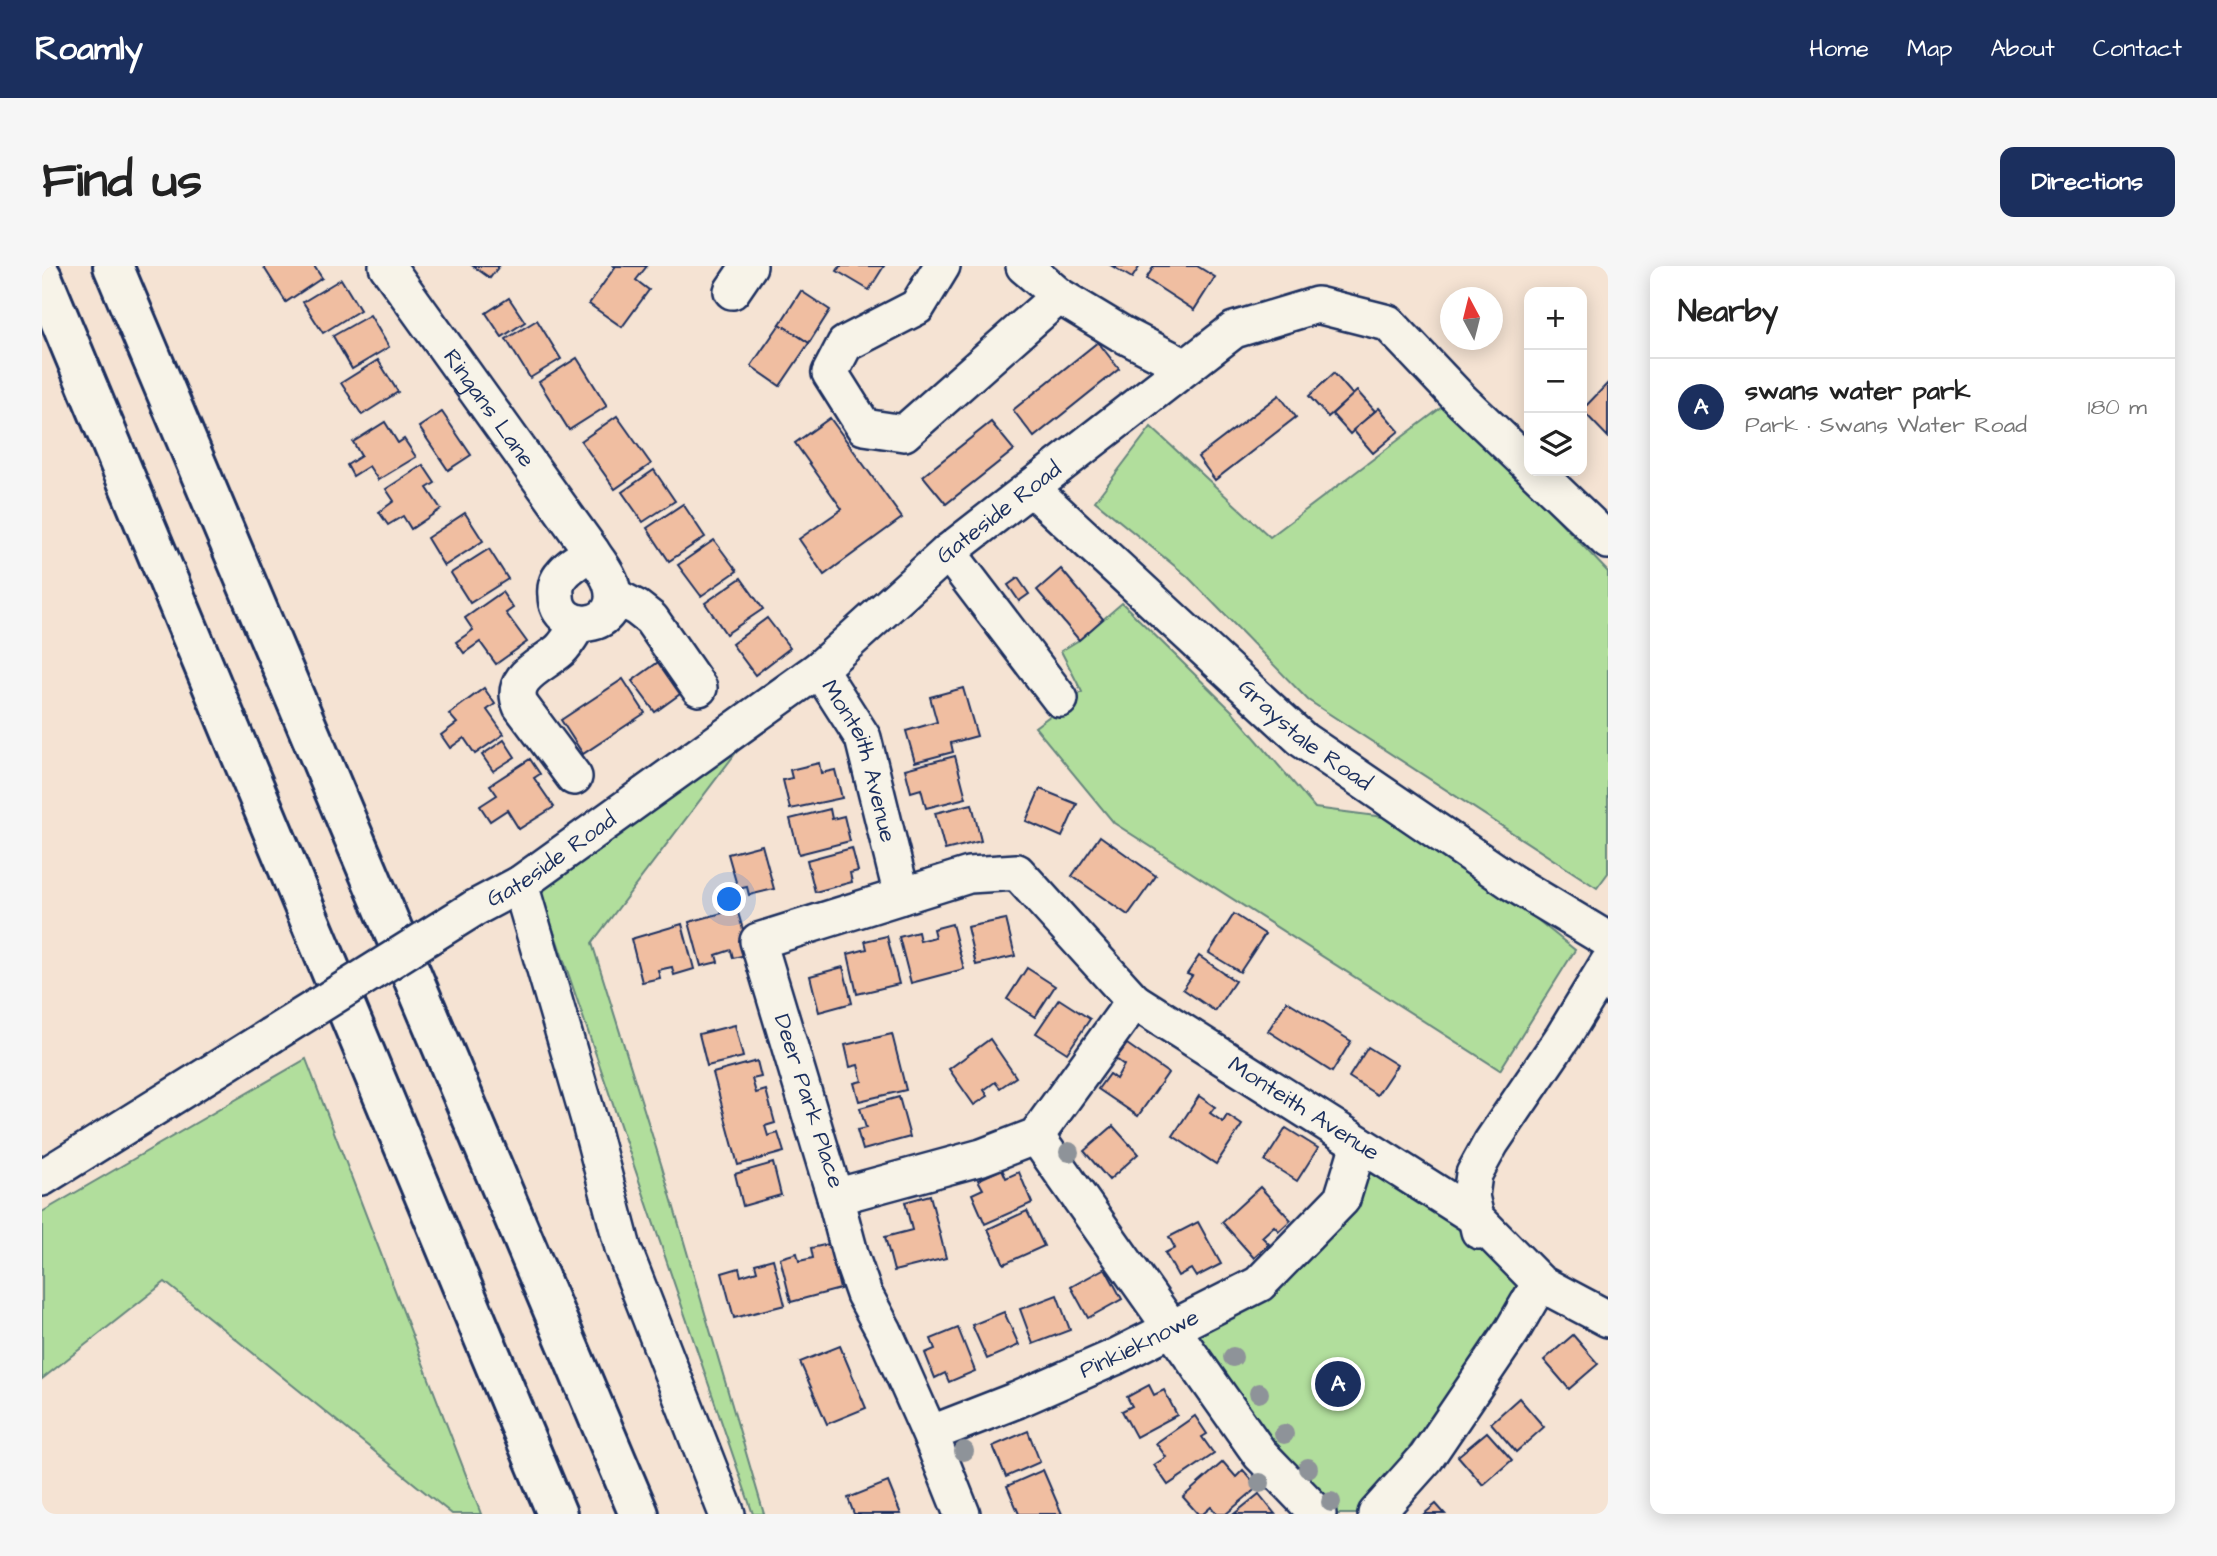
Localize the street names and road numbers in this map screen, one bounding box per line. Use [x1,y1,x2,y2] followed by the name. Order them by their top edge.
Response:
[436,343,542,474] street label: Ringans Lane
[929,454,1068,571] street label: Gateside Road
[1231,672,1379,799] street label: Graystale Road
[814,673,904,846] street label: Monteith Avenue
[481,804,623,915] street label: Gateside Road
[766,1010,852,1192] street label: Deer Park Place
[1222,1049,1386,1168] street label: Monteith Avenue
[1075,1301,1204,1387] street label: Pinkieknowe

